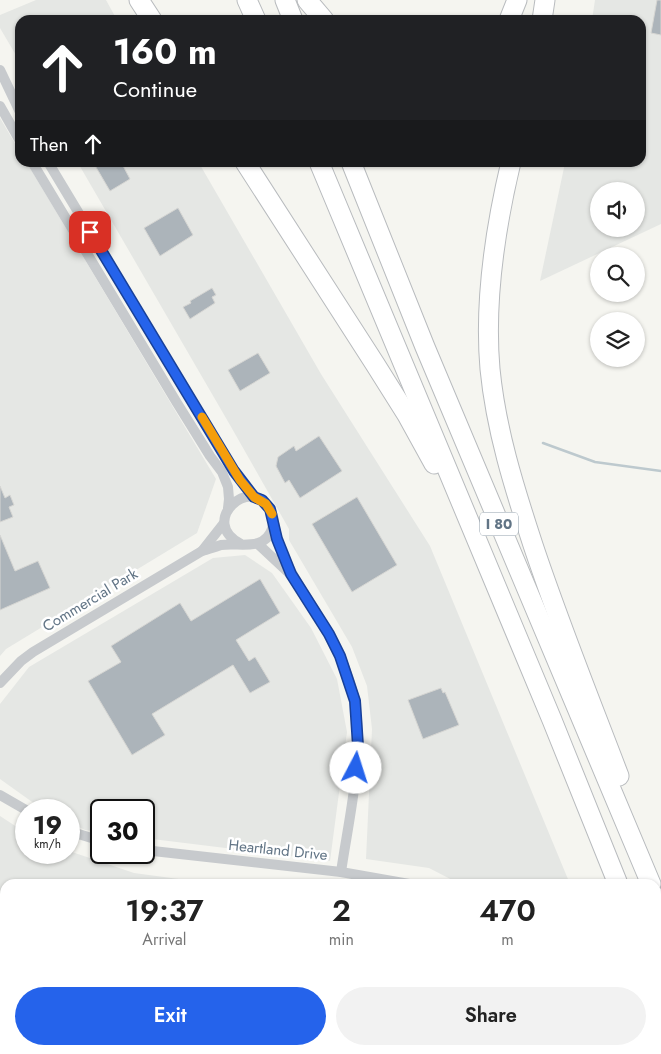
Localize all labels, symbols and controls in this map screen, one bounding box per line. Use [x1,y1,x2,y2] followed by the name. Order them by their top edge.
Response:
[113,27,217,77] text: 160 m
[30,35,95,100] icon: ahead
[113,73,197,105] text: Continue
[79,130,107,158] icon: ahead
[30,131,69,158] text: Then
[590,182,645,367] map controls
[590,182,645,237] button: sound
[69,211,111,253] pin
[76,218,104,246] icon: arrive
[590,247,645,302] button: search
[590,312,645,367] button: layers
[480,512,518,536] road number: I 80
[38,563,142,637] street label: Commercial Park
[329,741,381,793] position arrow
[90,799,155,864] speed limit sign: 30
[33,807,62,843] text: 19
[227,834,329,866] street label: Heartland Drive
[34,835,61,853] text: km/h
[125,889,204,932] text: 19:37
[332,889,351,932] text: 2
[479,889,536,932] text: 470
[142,928,186,951] text: Arrival
[329,928,354,951] text: min
[501,928,514,951] text: m
[15,987,326,1045] button: Exit
[336,987,646,1045] button: Share

